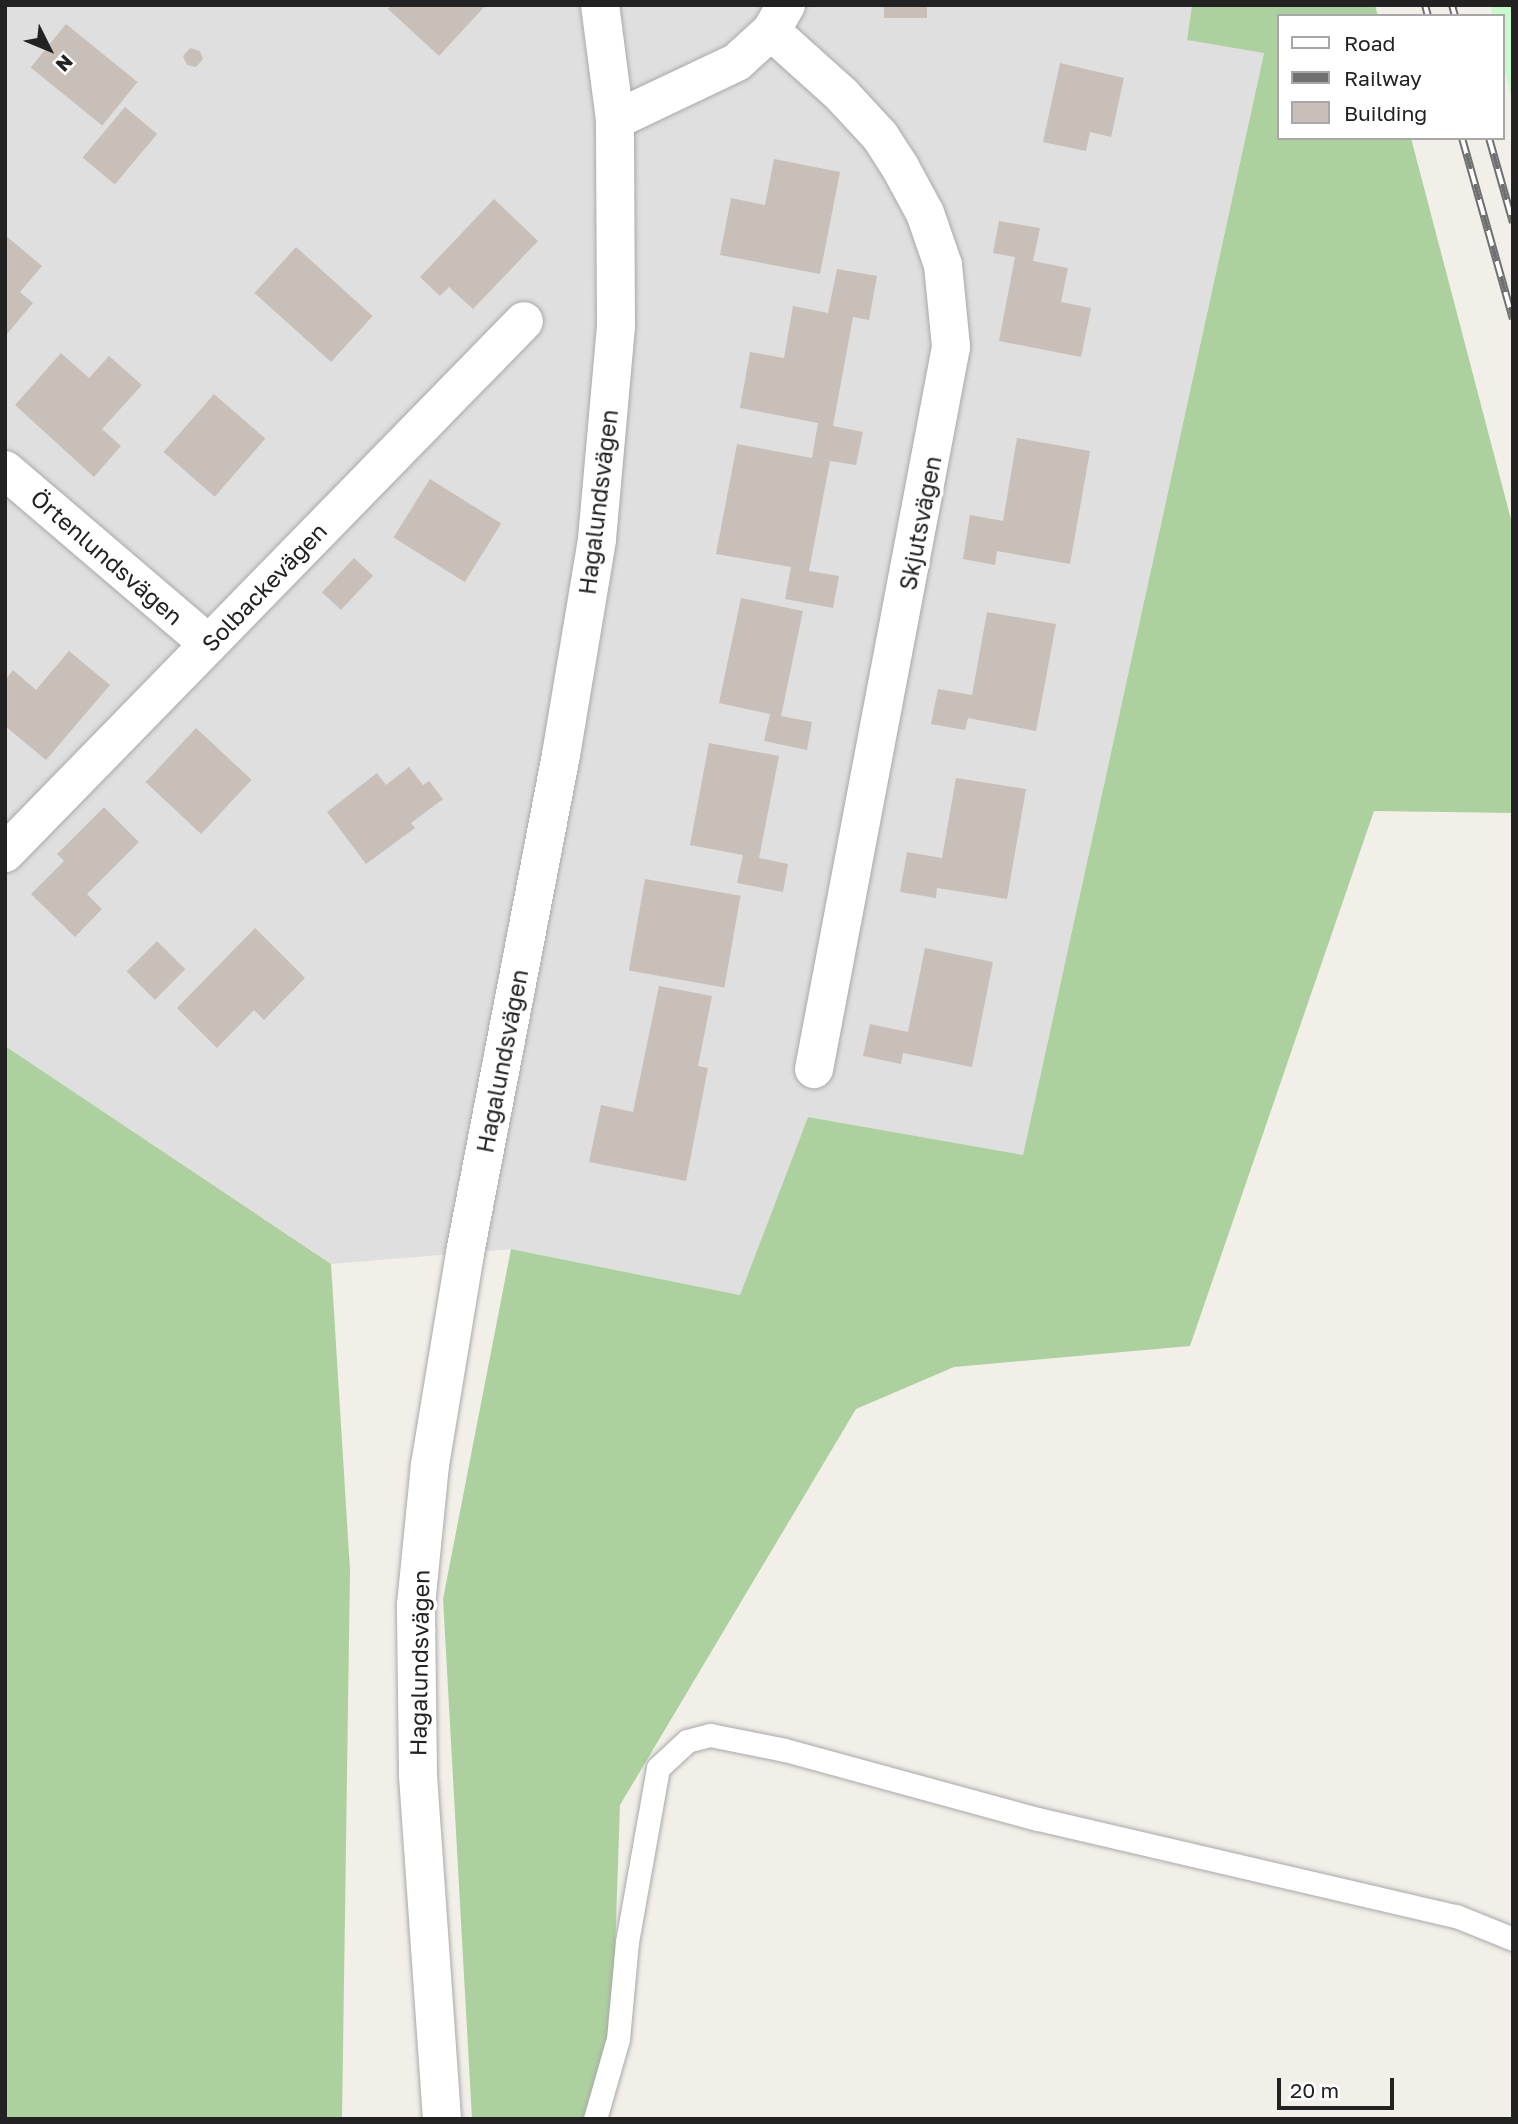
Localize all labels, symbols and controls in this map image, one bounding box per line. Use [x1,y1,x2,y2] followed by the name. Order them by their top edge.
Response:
[14,14,84,84] north arrow
[1276,14,1504,140] legend
[1344,30,1395,56] text: Road
[51,51,78,77] text: N
[1344,65,1422,91] text: Railway
[1344,100,1427,126] text: Building
[573,408,623,596] street label: Hagalundsvägen
[893,454,947,592] street label: Skjutsvägen
[26,484,188,630] street label: Örtenlundsvägen
[196,517,332,657] street label: Solbackevägen
[471,967,533,1155] street label: Hagalundsvägen
[404,1570,434,1756] street label: Hagalundsvägen
[1280,2064,1397,2108] scale bar
[1290,2077,1339,2103] text: 20 m

